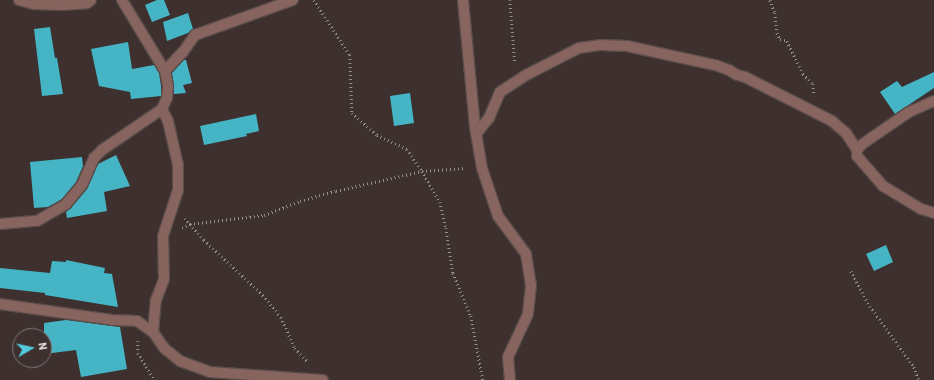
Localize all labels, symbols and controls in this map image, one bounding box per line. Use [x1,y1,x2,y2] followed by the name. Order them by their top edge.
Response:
[12,328,52,368] north arrow
[36,342,50,351] text: N

